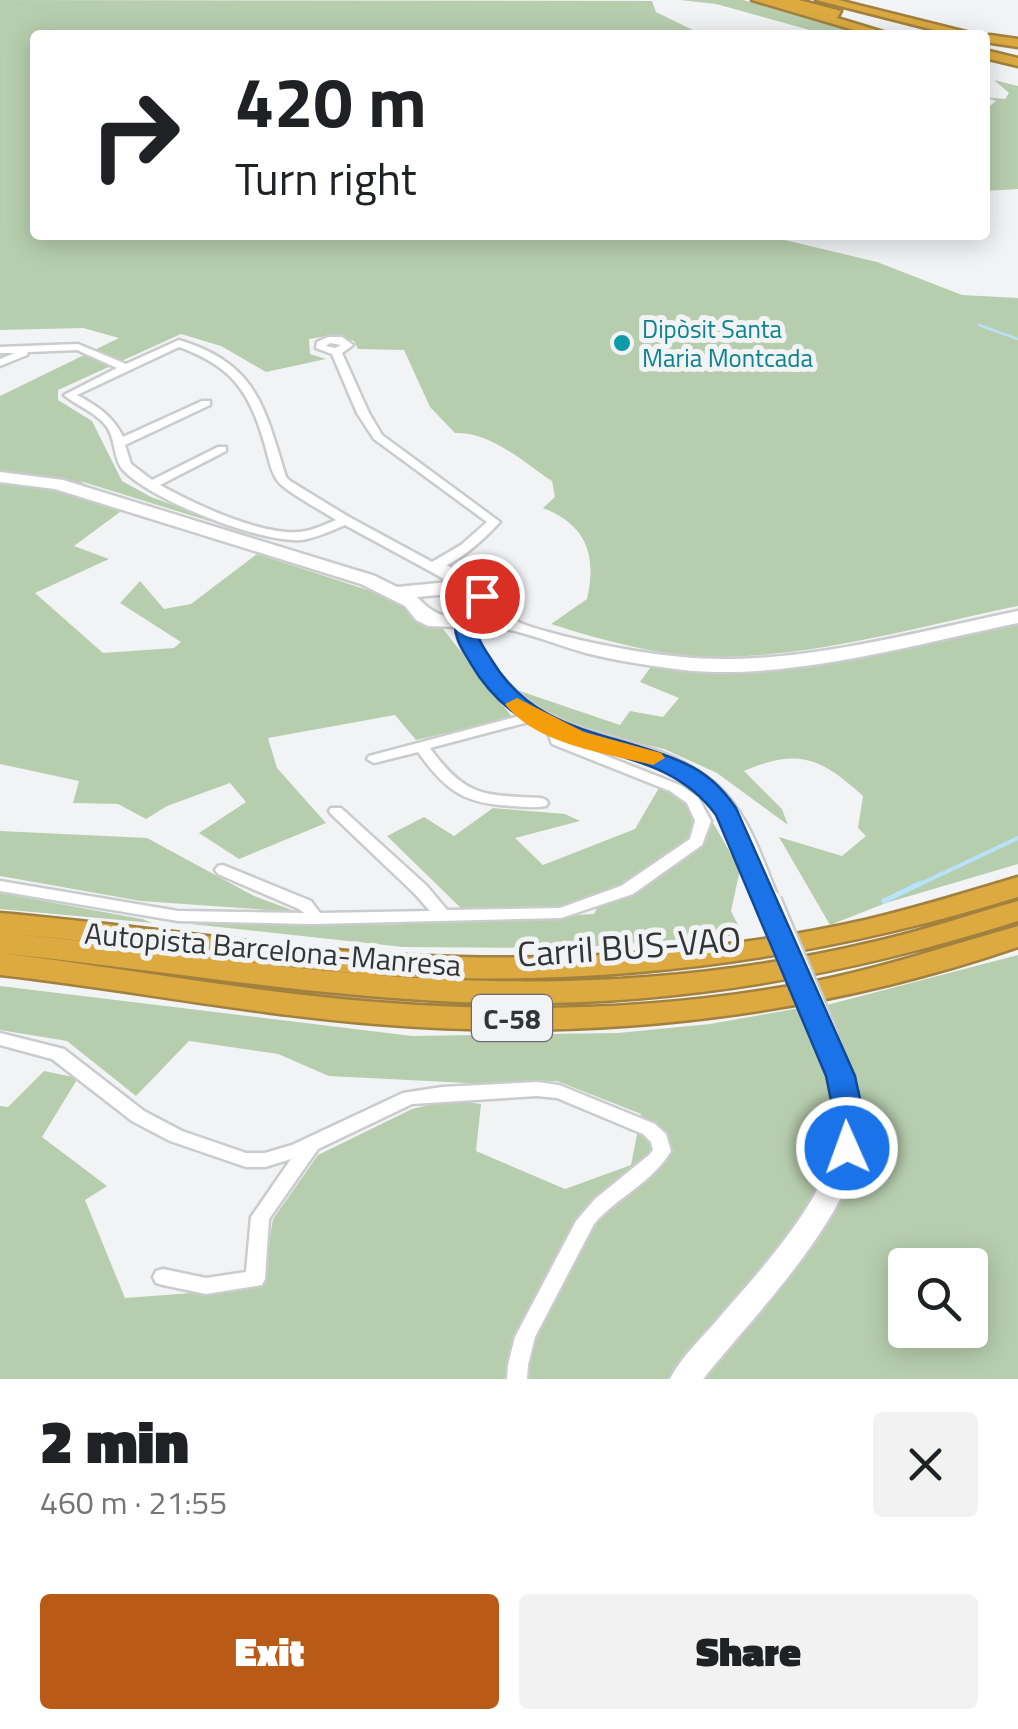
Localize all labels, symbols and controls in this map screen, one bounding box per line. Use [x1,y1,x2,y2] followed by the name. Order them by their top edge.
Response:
[235,48,427,154] text: 420 m
[70,70,200,200] icon: right
[235,144,417,212] text: Turn right
[642,310,814,377] place label: Dipòsit Santa Maria Montcada
[611,332,633,354] marker: Dipòsit Santa Maria Montcada
[440,554,525,639] pin
[455,569,510,624] icon: arrive
[83,910,463,988] street label: Autopista Barcelona-Manresa
[515,911,743,981] street label: Carril BUS-VAO
[472,995,552,1041] road number: C-58
[795,1096,899,1200] position arrow
[888,1248,988,1348] map controls
[888,1248,988,1348] button: search
[40,1395,189,1486] text: 2 min
[873,1412,978,1517] button: close
[40,1478,227,1526] text: 460 m · 21:55
[40,1594,499,1709] button: Exit
[519,1594,978,1709] button: Share

